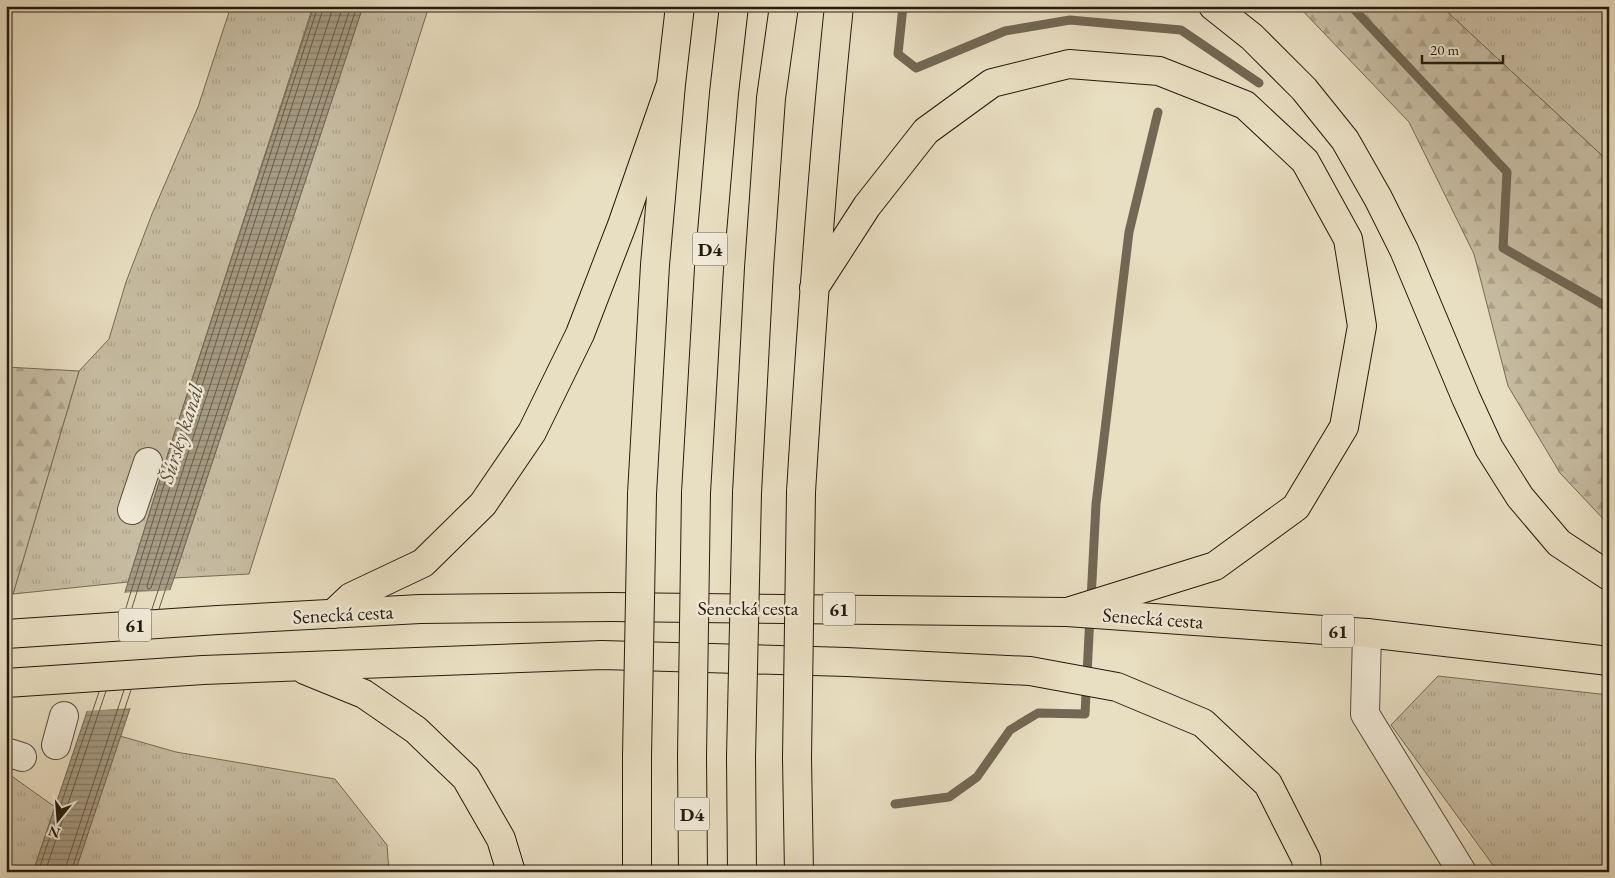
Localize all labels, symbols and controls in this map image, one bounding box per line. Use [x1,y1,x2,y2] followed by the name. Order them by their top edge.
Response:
[1422,32,1504,64] scale bar
[1430,40,1459,59] text: 20 m
[692,232,728,266] road number: D4
[152,380,209,488] water label: Šúrsky kanál
[823,592,855,626] road number: 61
[697,595,799,621] street label: Senecká cesta
[292,598,394,630] street label: Senecká cesta
[1102,602,1204,634] street label: Senecká cesta
[119,608,151,642] road number: 61
[1322,614,1354,648] road number: 61
[32,796,82,846] north arrow
[674,798,710,831] road number: D4
[46,822,62,843] text: N

